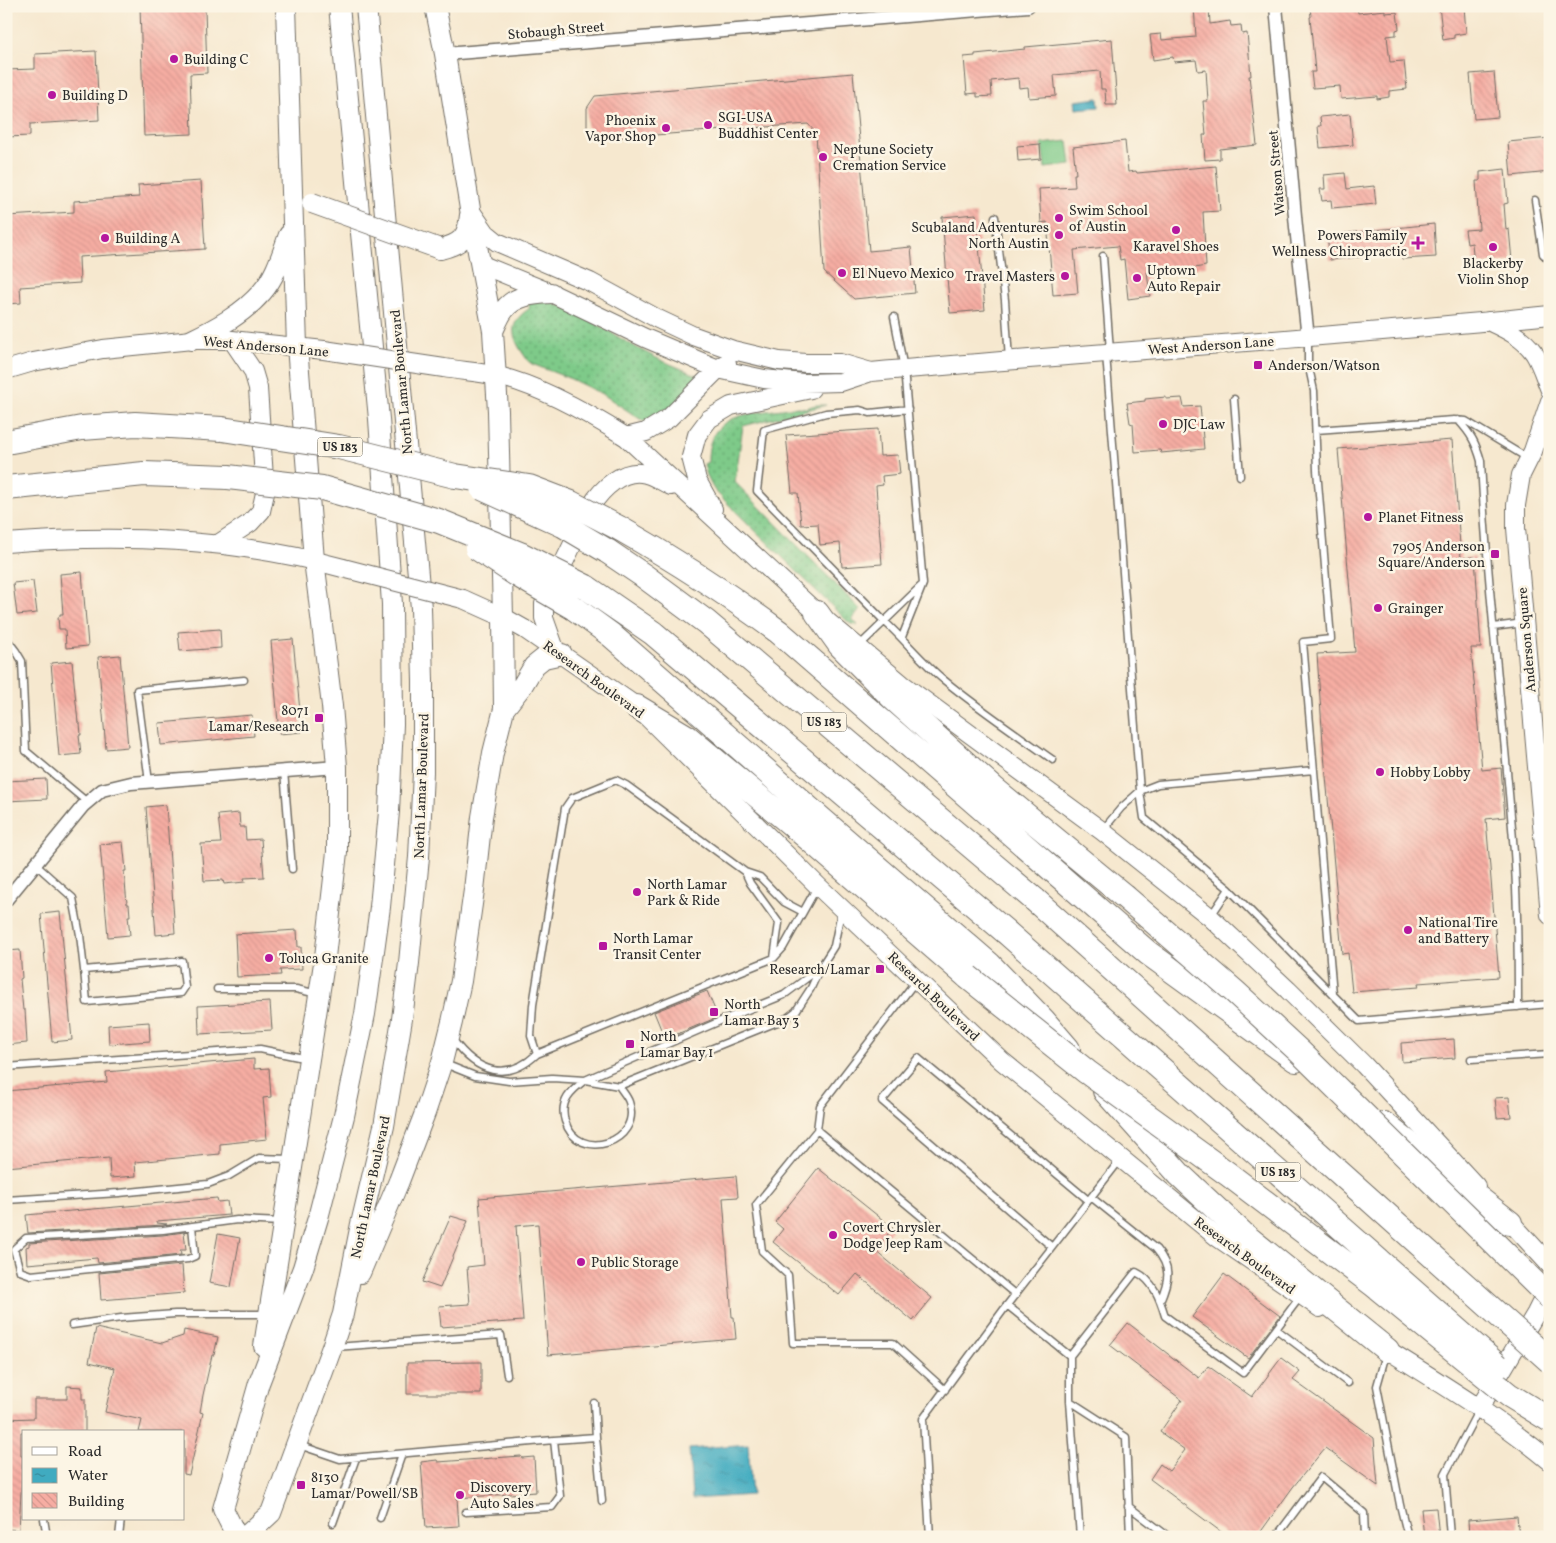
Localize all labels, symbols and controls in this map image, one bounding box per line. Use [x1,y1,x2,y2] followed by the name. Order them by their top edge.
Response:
[507,18,606,45] street label: Stobaugh Street
[184,51,249,70] place label: Building C
[168,53,180,65] marker: Building C
[62,87,128,106] place label: Building D
[46,89,58,101] marker: Building D
[718,109,818,144] place label: SGI-USA Buddhist Center
[585,112,656,147] place label: Phoenix Vapor Shop
[702,119,714,131] marker: SGI-USA Buddhist Center
[660,122,672,134] marker: Phoenix Vapor Shop
[1264,129,1291,217] street label: Watson Street
[833,141,947,176] place label: Neptune Society Cremation Service
[817,151,829,163] marker: Neptune Society Cremation Service
[1069,202,1148,237] place label: Swim School of Austin
[1053,212,1065,224] marker: Swim School of Austin
[911,219,1049,254] place label: Scubaland Adventures North Austin
[1170,224,1182,236] marker: Karavel Shoes
[1272,227,1407,262] place label: Powers Family Wellness Chiropractic
[1053,229,1065,241] marker: Scubaland Adventures North Austin
[115,230,180,249] place label: Building A
[99,232,111,244] marker: Building A
[1411,236,1425,250] marker: Powers Family Wellness Chiropractic
[1133,238,1219,257] place label: Karavel Shoes
[1487,241,1499,253] marker: Blackerby Violin Shop
[1457,255,1529,290] place label: Blackerby Violin Shop
[1147,262,1221,297] place label: Uptown Auto Repair
[852,265,954,284] place label: El Nuevo Mexico
[836,267,848,279] marker: El Nuevo Mexico
[965,268,1055,287] place label: Travel Masters
[1059,270,1071,282] marker: Travel Masters
[1131,272,1143,284] marker: Uptown Auto Repair
[387,308,418,455] street label: North Lamar Boulevard
[202,333,330,362] street label: West Anderson Lane
[1147,333,1275,360] street label: West Anderson Lane
[1268,357,1380,376] place label: Anderson/Watson
[1252,359,1264,371] marker: Anderson/Watson
[1173,416,1225,435] place label: DJC Law
[1157,418,1169,430] marker: DJC Law
[318,438,362,457] road number: US 183
[1378,509,1464,528] place label: Planet Fitness
[1362,511,1374,523] marker: Planet Fitness
[1378,538,1485,573] place label: 7905 Anderson Square/Anderson
[1489,548,1501,560] marker: 7905 Anderson Square/Anderson
[1513,586,1542,693] street label: Anderson Square
[1388,600,1443,619] place label: Grainger
[1372,602,1384,614] marker: Grainger
[538,637,648,724] street label: Research Boulevard
[208,702,309,737] place label: 8071 Lamar/Research
[313,712,325,724] marker: 8071 Lamar/Research
[802,712,846,732] road number: US 183
[410,713,435,859] street label: North Lamar Boulevard
[1390,764,1471,783] place label: Hobby Lobby
[1374,766,1386,778] marker: Hobby Lobby
[647,876,727,911] place label: North Lamar Park & Ride
[631,886,643,898] marker: North Lamar Park & Ride
[1418,914,1498,949] place label: National Tire and Battery
[1402,924,1414,936] marker: National Tire and Battery
[613,930,701,965] place label: North Lamar Transit Center
[597,940,609,952] marker: North Lamar Transit Center
[883,948,983,1046] street label: Research Boulevard
[279,950,369,969] place label: Toluca Granite
[263,952,275,964] marker: Toluca Granite
[769,961,870,980] place label: Research/Lamar
[874,963,886,975] marker: Research/Lamar
[724,996,799,1031] place label: North Lamar Bay 3
[708,1006,720,1018] marker: North Lamar Bay 3
[640,1028,714,1063] place label: North Lamar Bay 1
[624,1038,636,1050] marker: North Lamar Bay 1
[347,1114,396,1260] street label: North Lamar Boulevard
[1256,1162,1300,1182] road number: US 183
[1189,1213,1299,1300] street label: Research Boulevard
[843,1219,943,1254] place label: Covert Chrysler Dodge Jeep Ram
[827,1229,839,1241] marker: Covert Chrysler Dodge Jeep Ram
[591,1254,679,1273] place label: Public Storage
[575,1256,587,1268] marker: Public Storage
[22,1430,185,1520] legend
[68,1442,102,1463] text: Road
[68,1466,108,1487] text: Water
[311,1469,418,1504] place label: 8130 Lamar/Powell/SB
[295,1479,307,1491] marker: 8130 Lamar/Powell/SB
[470,1479,534,1514] place label: Discovery Auto Sales
[454,1489,466,1501] marker: Discovery Auto Sales
[68,1492,125,1513] text: Building

